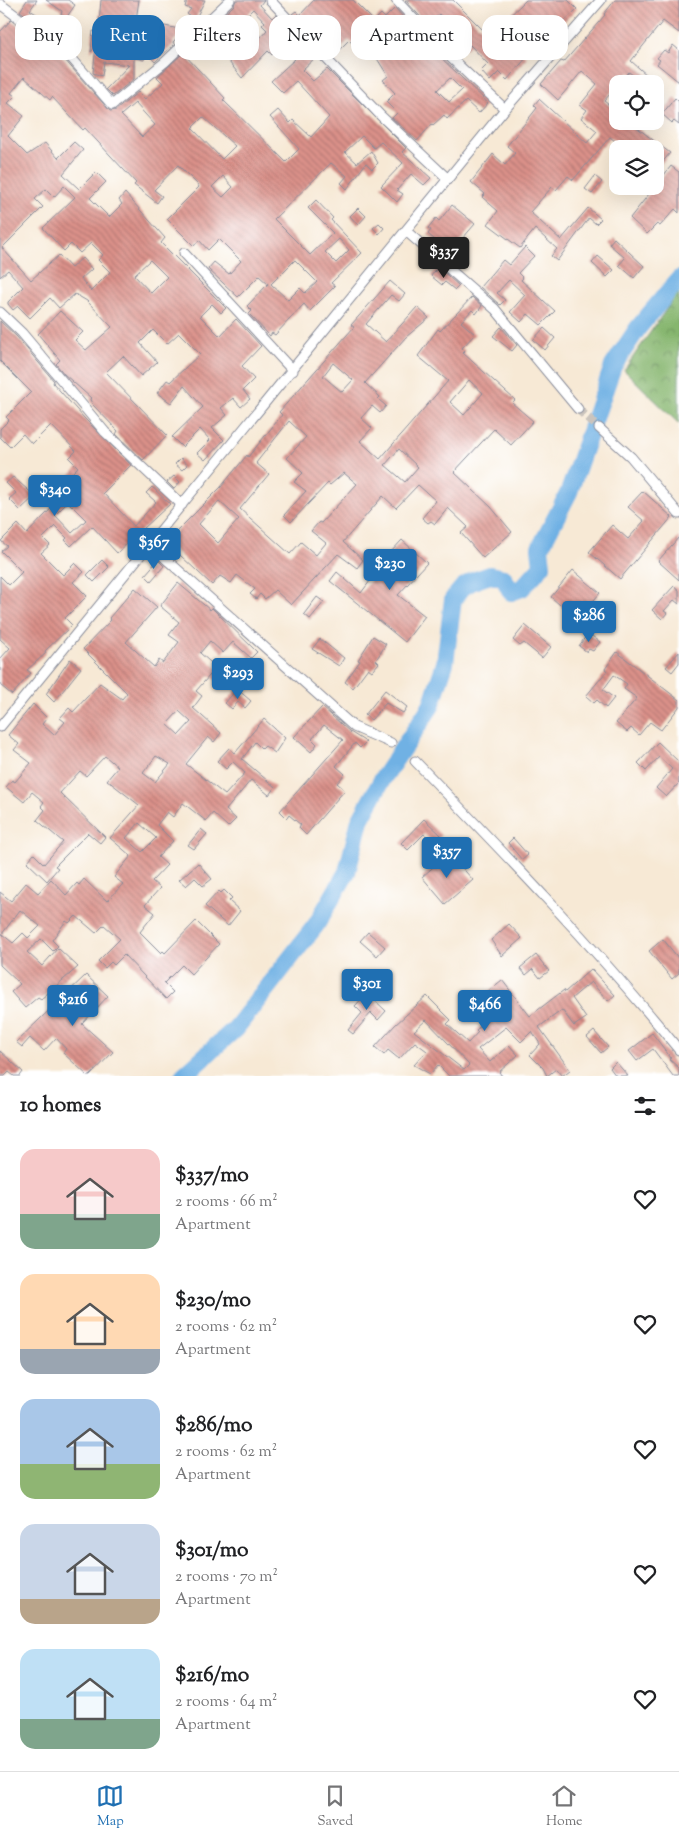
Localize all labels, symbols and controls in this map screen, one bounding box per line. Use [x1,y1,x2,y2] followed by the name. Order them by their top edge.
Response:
[15,15,82,60] chip: Buy
[92,15,165,60] chip: Rent
[175,15,259,60] chip: Filters
[269,15,341,60] chip: New
[351,15,472,60] chip: Apartment
[482,15,568,60] chip: House
[609,75,664,195] map controls
[609,75,664,130] button: locate
[609,140,664,195] button: layers
[414,236,474,279] pin: $337
[429,241,459,264] text: $337
[25,474,85,517] pin: $340
[39,479,71,502] text: $340
[124,528,184,570] pin: $367
[139,532,169,555] text: $367
[360,548,420,591] pin: $230
[375,553,405,576] text: $230
[559,600,619,643] pin: $286
[573,605,605,628] text: $286
[208,658,268,700] pin: $293
[223,662,253,685] text: $293
[417,836,477,879] pin: $357
[433,841,461,864] text: $357
[337,968,397,1011] pin: $301
[353,973,381,996] text: $301
[43,984,103,1027] pin: $216
[58,989,88,1012] text: $216
[455,990,515,1032] pin: $466
[469,994,501,1017] text: $466
[20,1091,101,1121] text: 10 homes
[631,1092,659,1120] icon: filters
[175,1161,249,1191] text: $337/mo
[60,1169,120,1229] icon: home
[631,1185,659,1213] icon: heart
[175,1191,278,1214] text: 2 rooms · 66 m²
[175,1214,251,1237] text: Apartment
[175,1286,251,1316] text: $230/mo
[60,1294,120,1354] icon: home
[631,1310,659,1338] icon: heart
[175,1316,277,1339] text: 2 rooms · 62 m²
[175,1339,251,1362] text: Apartment
[175,1411,253,1441] text: $286/mo
[60,1419,120,1479] icon: home
[631,1435,659,1463] icon: heart
[175,1441,277,1464] text: 2 rooms · 62 m²
[175,1464,251,1487] text: Apartment
[175,1536,248,1566] text: $301/mo
[60,1544,120,1604] icon: home
[631,1560,659,1588] icon: heart
[175,1566,278,1589] text: 2 rooms · 70 m²
[175,1589,251,1612] text: Apartment
[175,1661,249,1691] text: $216/mo
[60,1669,120,1729] icon: home
[631,1685,659,1713] icon: heart
[175,1691,278,1714] text: 2 rooms · 64 m²
[175,1714,251,1737] text: Apartment
[96,1782,124,1832] tab: Map
[317,1782,353,1832] tab: Saved
[546,1782,583,1832] tab: Home

